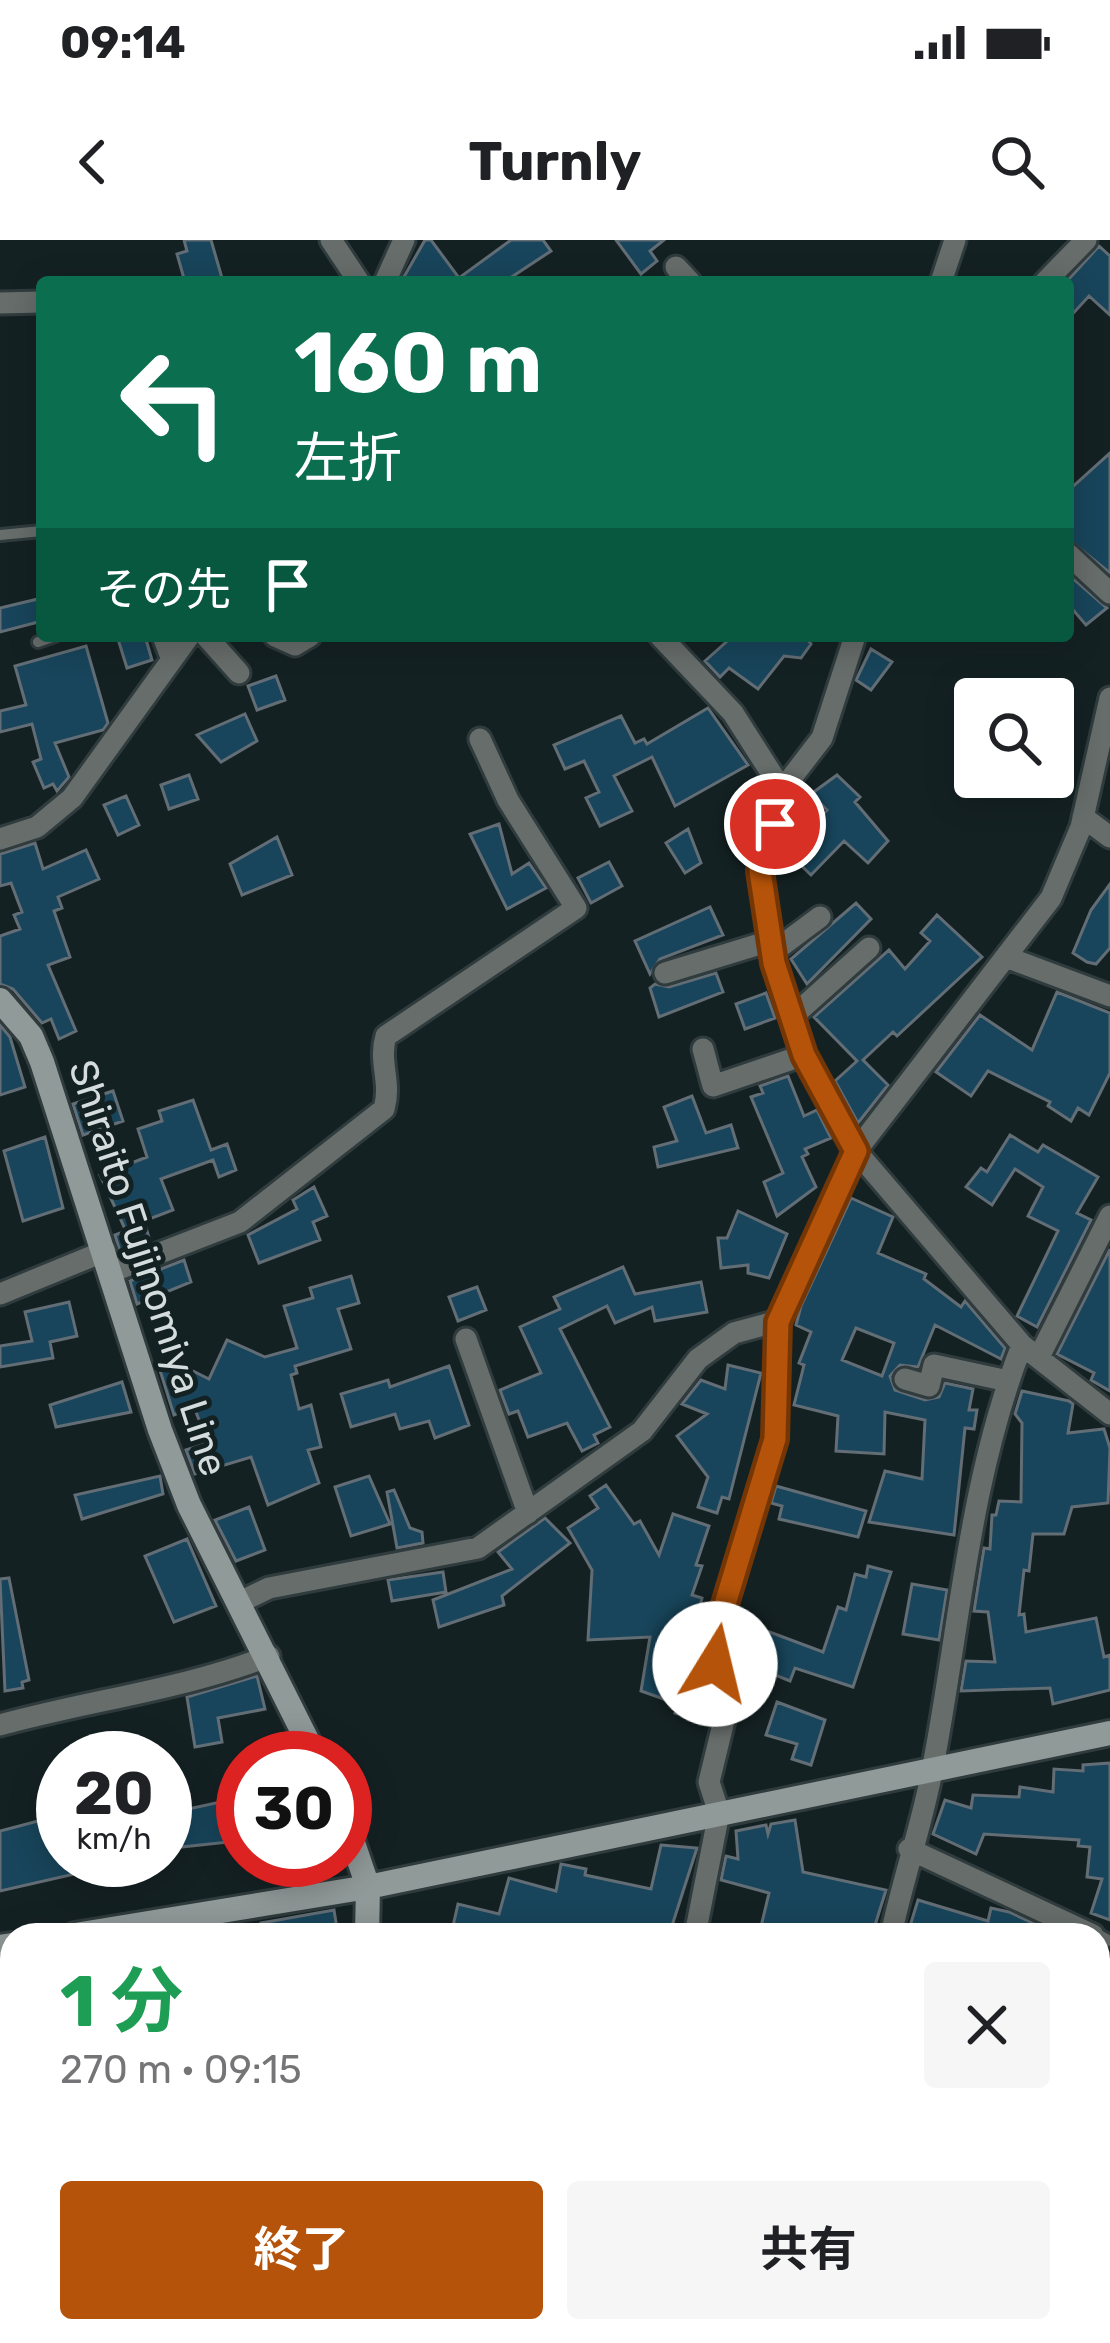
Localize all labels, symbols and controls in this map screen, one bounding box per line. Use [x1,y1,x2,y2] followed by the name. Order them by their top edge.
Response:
[60,16,186,69] text: 09:14
[60,129,126,195] icon: back
[984,129,1050,195] icon: search
[469,130,641,194] text: Turnly
[294,313,542,413] text: 160 m
[96,324,252,480] icon: left
[294,427,402,491] text: 左折
[255,552,321,618] icon: arrive
[96,563,231,616] text: その先
[954,678,1074,798] map controls
[954,678,1074,798] button: search
[724,773,826,875] pin
[742,791,808,857] icon: arrive
[59,1054,237,1482] street label: Shiraito Fujinomiya Line
[652,1601,778,1727] position arrow
[216,1731,372,1887] speed limit sign: 30
[74,1758,154,1829] text: 20
[77,1821,151,1857] text: km/h
[60,1959,183,2044] text: 1 分
[924,1962,1050,2088] button: close
[60,2047,302,2093] text: 270 m · 09:15
[60,2181,543,2319] button: 終了
[567,2181,1050,2319] button: 共有

